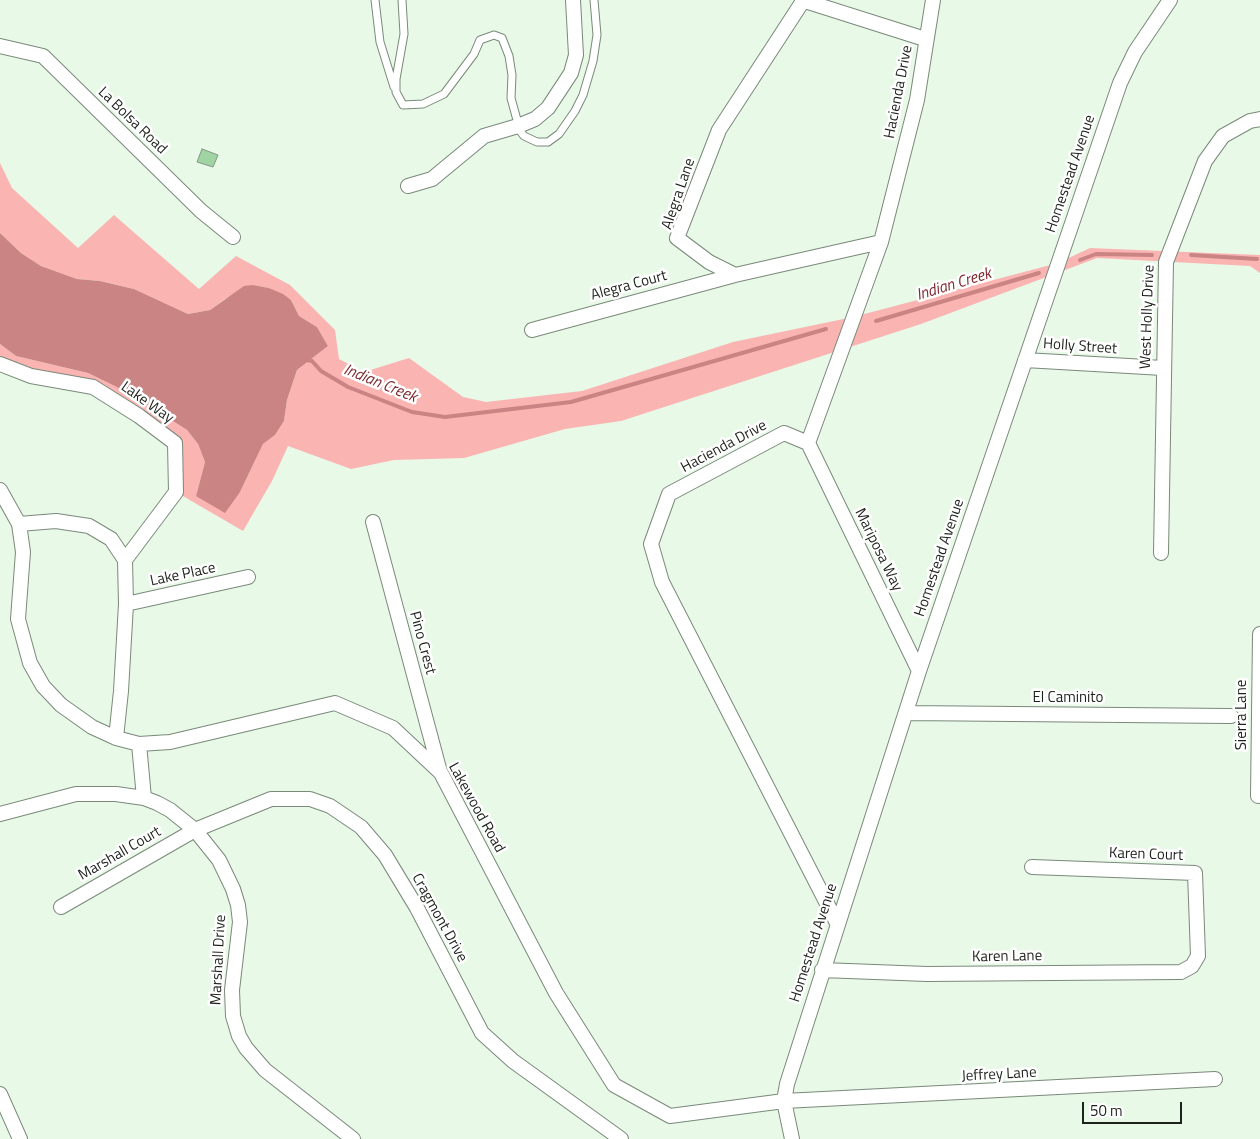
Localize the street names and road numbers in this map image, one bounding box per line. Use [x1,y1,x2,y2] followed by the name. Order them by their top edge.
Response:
[881,44,917,140] street label: Hacienda Drive
[94,84,170,158] street label: La Bolsa Road
[1042,113,1100,235] street label: Homestead Avenue
[658,156,700,232] street label: Alegra Lane
[1137,265,1159,369] street label: West Holly Drive
[589,267,669,305] street label: Alegra Court
[1042,335,1118,359] street label: Holly Street
[117,378,177,428] street label: Lake Way
[678,417,770,477] street label: Hacienda Drive
[911,497,969,619] street label: Homestead Avenue
[850,506,906,594] street label: Mariposa Way
[149,559,217,591] street label: Lake Place
[405,610,439,676] street label: Pino Crest
[1233,680,1251,750] street label: Sierra Lane
[1032,689,1104,707] street label: El Caminito
[444,760,508,856] street label: Lakewood Road
[75,823,165,885] street label: Marshall Court
[1109,845,1183,865] street label: Karen Court
[407,871,471,965] street label: Cragmont Drive
[786,881,842,1005] street label: Homestead Avenue
[208,914,230,1006] street label: Marshall Drive
[972,947,1042,967] street label: Karen Lane
[961,1064,1037,1086] street label: Jeffrey Lane

